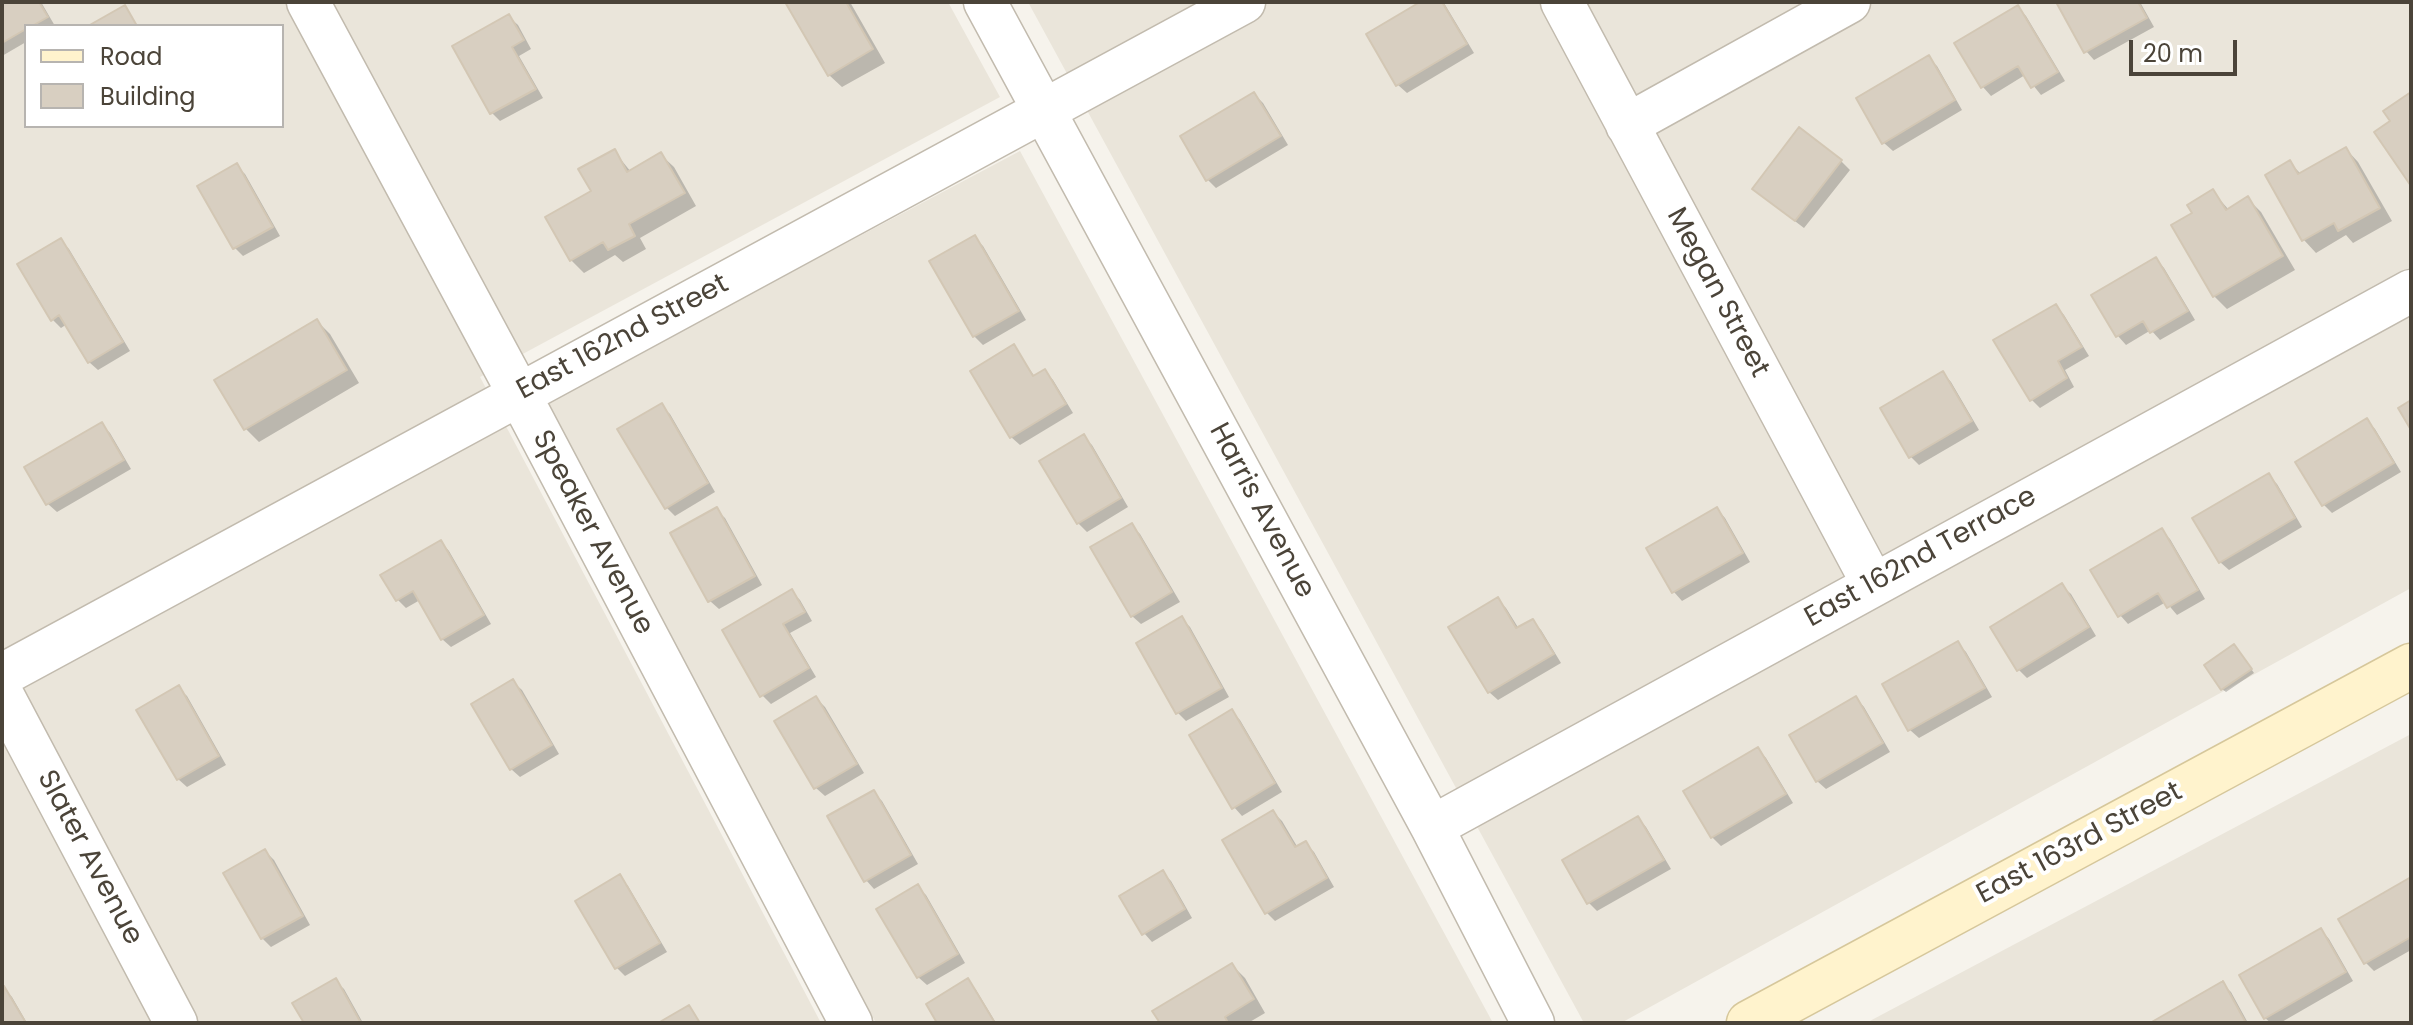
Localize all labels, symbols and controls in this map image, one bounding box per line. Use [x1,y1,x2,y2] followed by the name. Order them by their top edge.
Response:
[24,24,284,128] legend
[2133,24,2241,74] scale bar
[2143,37,2203,70] text: 20 m
[100,40,162,73] text: Road
[100,80,196,113] text: Building
[1658,203,1776,383] street label: Megan Street
[511,268,735,408] street label: East 162nd Street
[1201,418,1321,604] street label: Harris Avenue
[524,425,660,641] street label: Speaker Avenue
[1799,480,2043,636] street label: East 162nd Terrace
[29,765,149,951] street label: Slater Avenue
[1972,776,2188,912] street label: East 163rd Street

